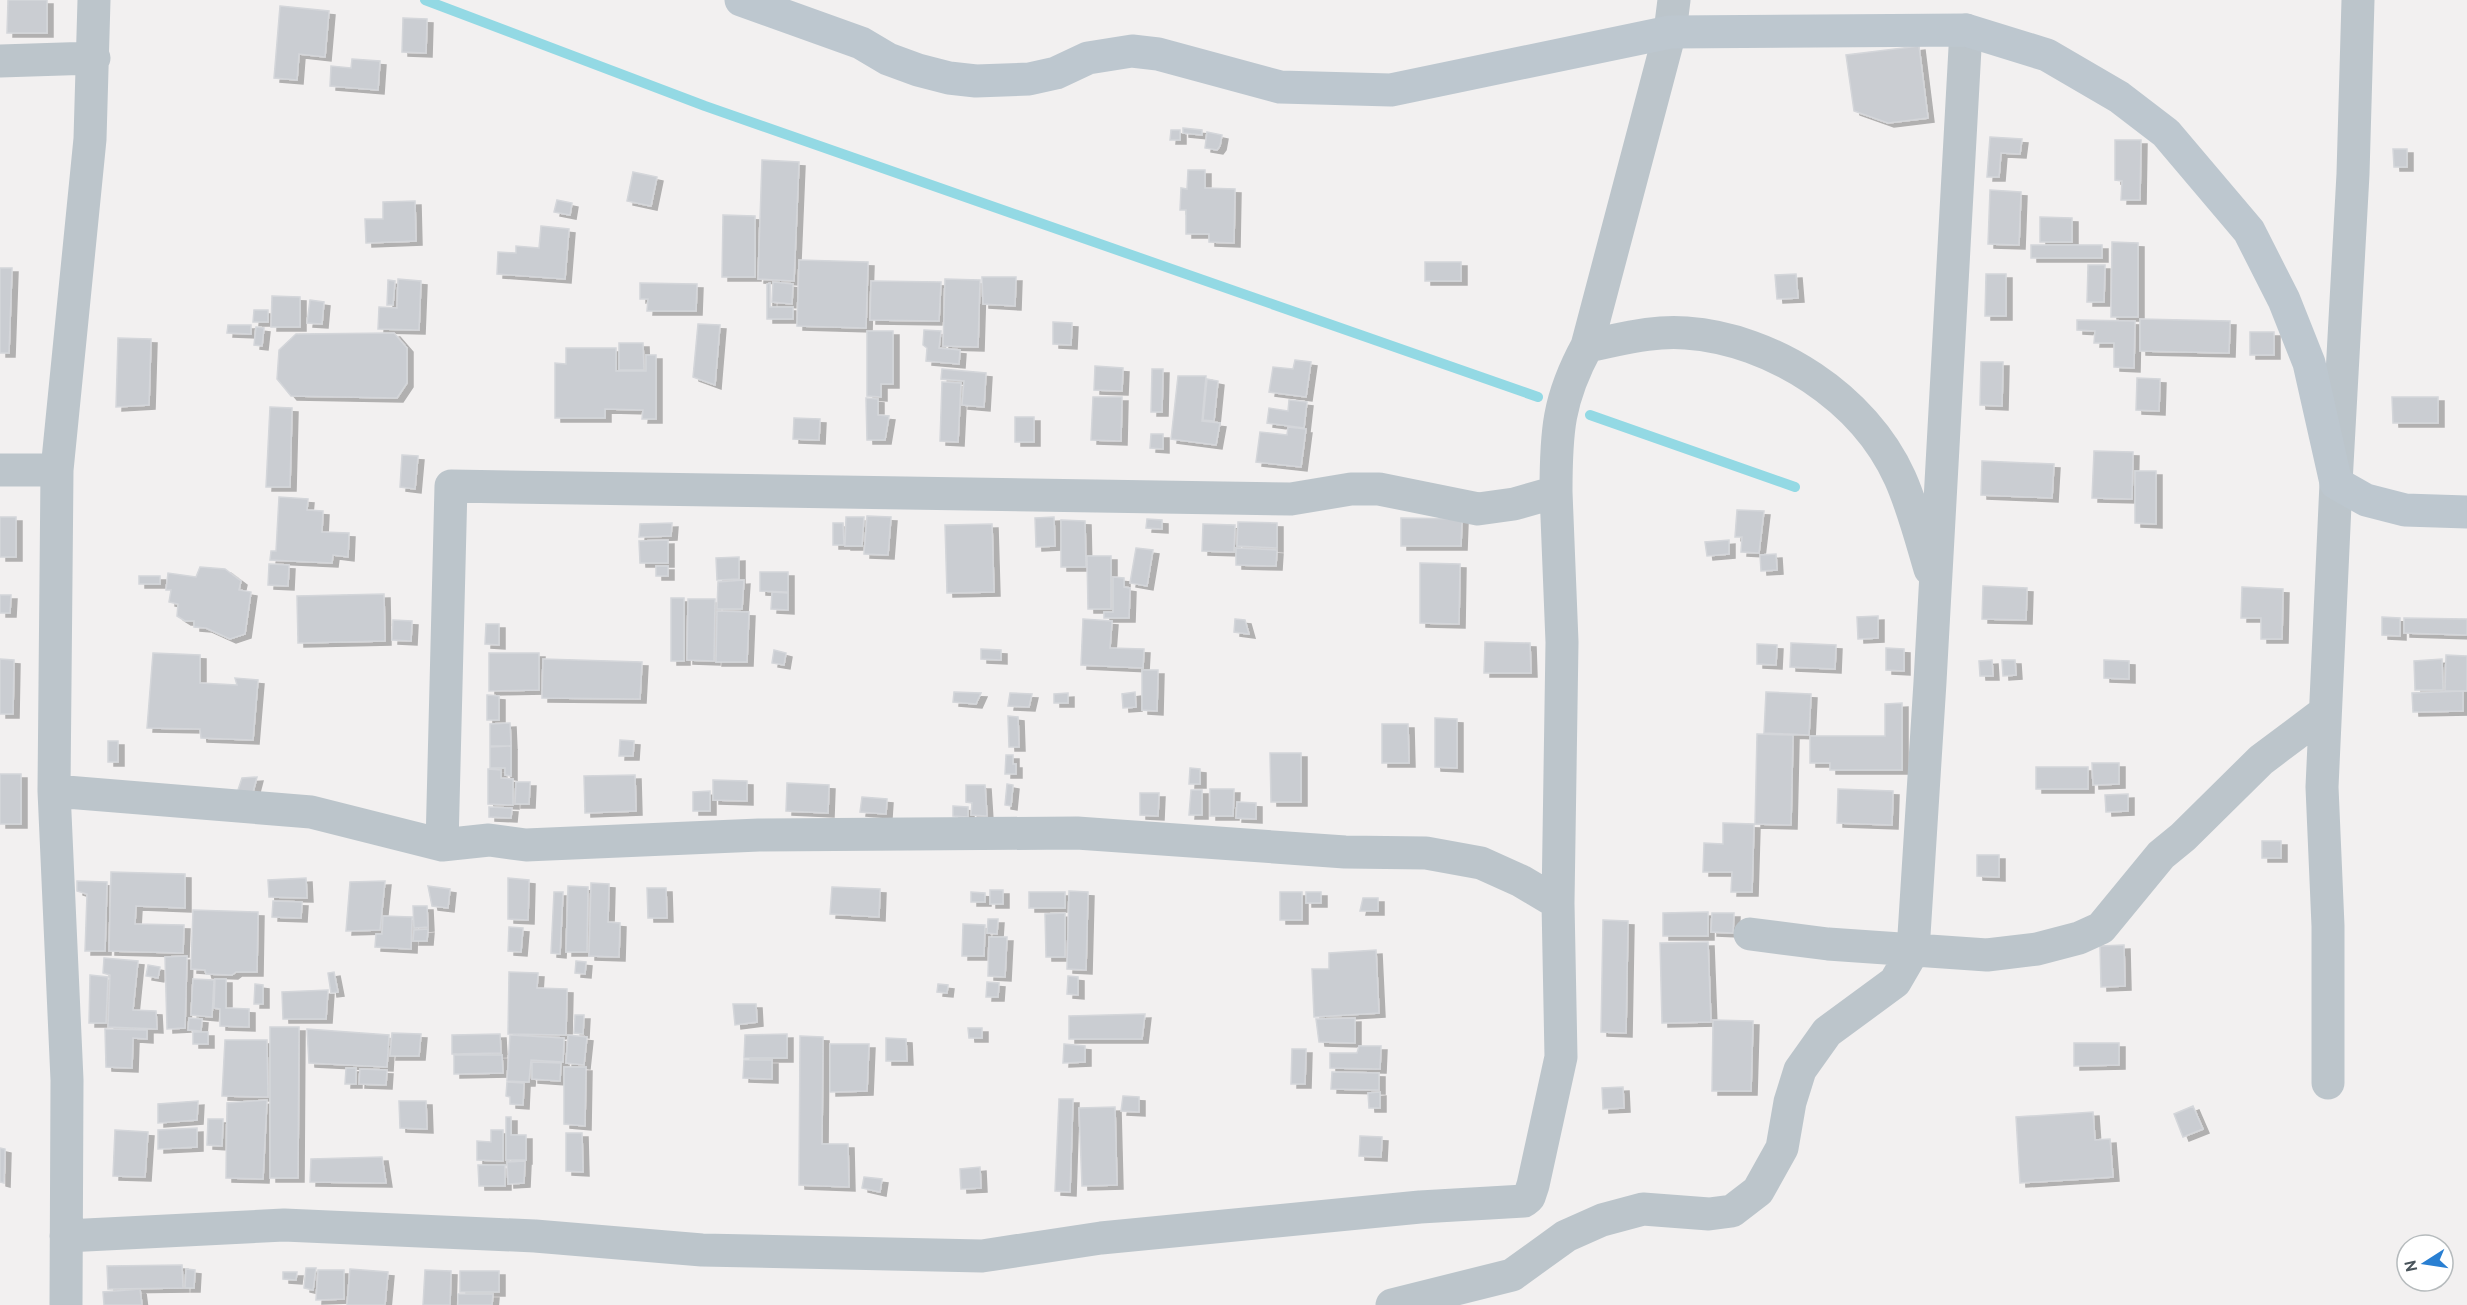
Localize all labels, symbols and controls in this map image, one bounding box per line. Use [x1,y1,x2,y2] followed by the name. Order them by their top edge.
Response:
[2395,1233,2455,1293] north arrow
[2401,1258,2423,1273] text: N

